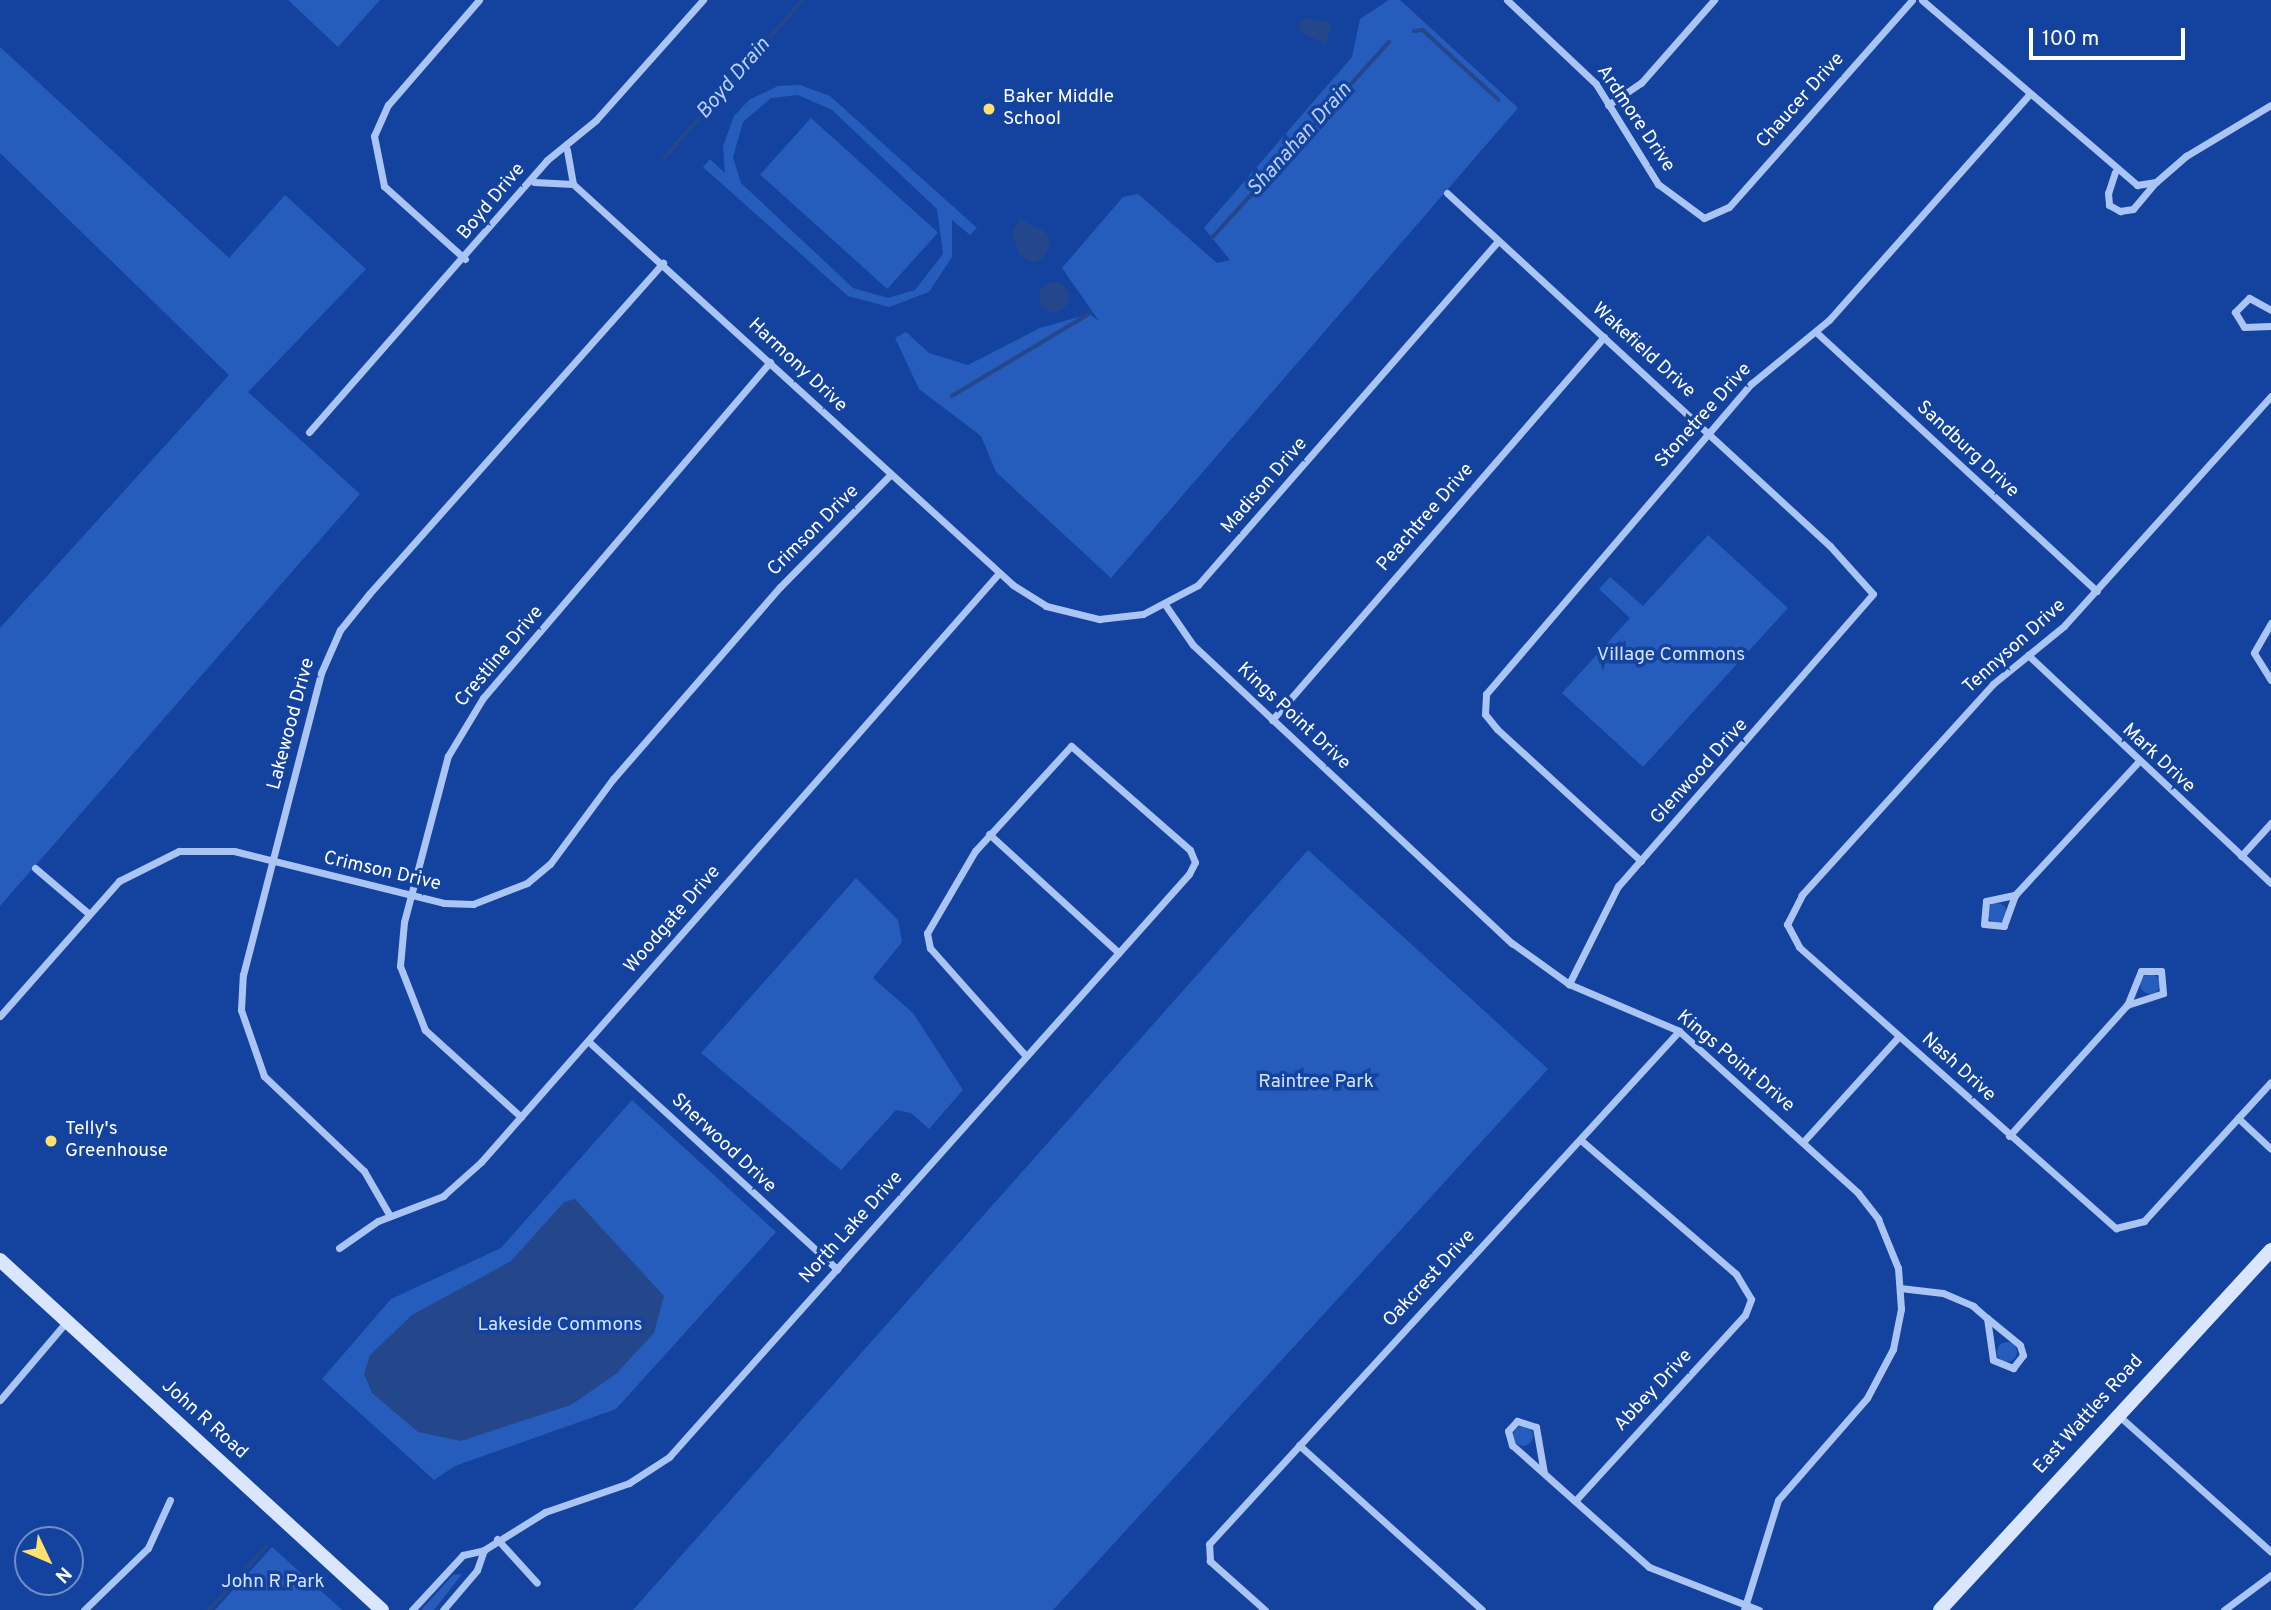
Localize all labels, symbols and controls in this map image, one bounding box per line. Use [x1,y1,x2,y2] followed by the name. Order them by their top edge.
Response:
[2033,14,2189,58] scale bar
[2042,26,2099,53] text: 100 m
[692,33,776,125] water label: Boyd Drain
[1752,49,1850,153] street label: Chaucer Drive
[1591,61,1679,177] street label: Ardmore Drive
[1242,78,1358,202] water label: Shanahan Drain
[1003,87,1114,131] place label: Baker Middle School
[981,101,997,117] marker: Baker Middle School
[453,159,531,245] street label: Boyd Drive
[1587,299,1699,403] street label: Wakefield Drive
[743,314,851,418] street label: Harmony Drive
[1651,359,1757,473] street label: Stonetree Drive
[1911,397,2023,503] street label: Sandburg Drive
[1217,433,1313,539] street label: Madison Drive
[1373,459,1479,577] street label: Peachtree Drive
[764,481,864,581] street label: Crimson Drive
[1959,595,2071,699] street label: Tennyson Drive
[451,602,549,712] street label: Crestline Drive
[1597,645,1745,667] park label: Village Commons
[263,656,321,792] street label: Lakewood Drive
[1231,659,1355,775] street label: Kings Point Drive
[1647,714,1753,830] street label: Glenwood Drive
[2117,719,2199,799] street label: Mark Drive
[321,847,443,897] street label: Crimson Drive
[620,861,726,979] street label: Woodgate Drive
[1671,1006,1799,1118] street label: Kings Point Drive
[1916,1029,2000,1107] street label: Nash Drive
[1258,1072,1374,1094] park label: Raintree Park
[666,1089,780,1199] street label: Sherwood Drive
[65,1119,168,1163] place label: Telly's Greenhouse
[43,1133,59,1149] marker: Telly's Greenhouse
[796,1167,908,1289] street label: North Lake Drive
[1379,1226,1481,1332] street label: Oakcrest Drive
[478,1315,642,1337] park label: Lakeside Commons
[1610,1345,1698,1437] street label: Abbey Drive
[2029,1351,2149,1479] street label: East Wattles Road
[156,1375,252,1465] street label: John R Road
[14,1526,84,1596] north arrow
[49,1561,76,1587] text: N
[221,1572,325,1594] park label: John R Park

